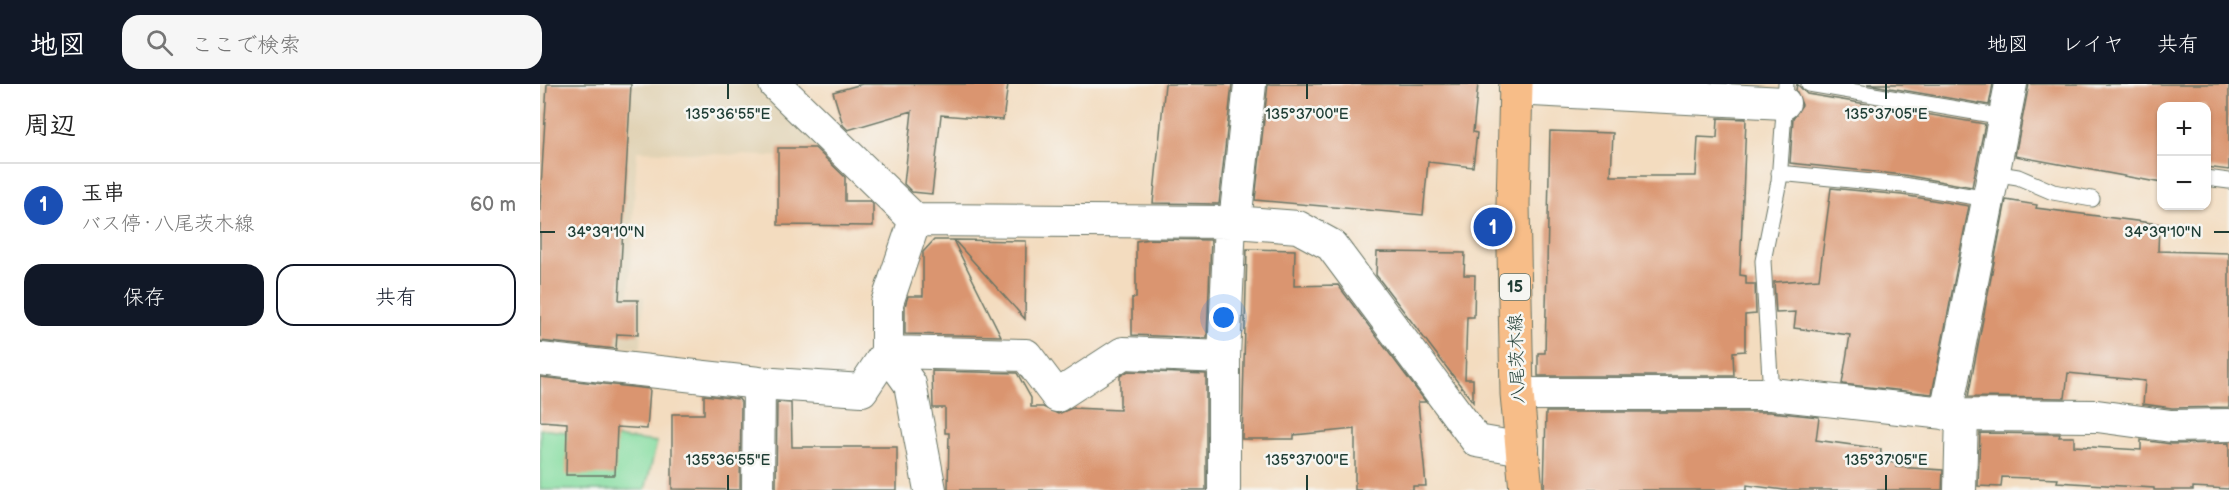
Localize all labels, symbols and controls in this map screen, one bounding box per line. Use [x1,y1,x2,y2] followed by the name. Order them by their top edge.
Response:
[122,15,542,69] search box
[143,26,176,59] icon: search
[30,29,86,62] text: 地図
[191,32,301,59] text: ここで検索
[1987,32,2029,57] text: 地図
[2062,32,2124,57] text: レイヤ
[2157,32,2199,57] text: 共有
[2157,102,2211,210] map controls
[2157,102,2211,156] button: +
[686,105,770,124] text: 135°36'55"E
[1265,105,1349,124] text: 135°37'00"E
[1844,105,1928,124] text: 135°37'05"E
[24,111,76,142] text: 周辺
[2157,156,2211,210] button: −
[81,180,125,207] text: 玉串
[39,193,48,217] text: 1
[470,193,516,217] text: 60 m
[1474,204,1512,250] pin: 1
[81,212,254,236] text: バス停 · 八尾茨木線
[567,223,645,242] text: 34°39'10"N
[2124,223,2202,242] text: 34°39'10"N
[24,264,264,326] button: 保存
[276,264,516,326] button: 共有
[1500,274,1530,300] road number: 15
[1209,303,1238,332] your location
[1505,314,1529,404] street label: 八尾茨木線
[686,451,770,470] text: 135°36'55"E
[1265,451,1349,470] text: 135°37'00"E
[1844,451,1928,470] text: 135°37'05"E

